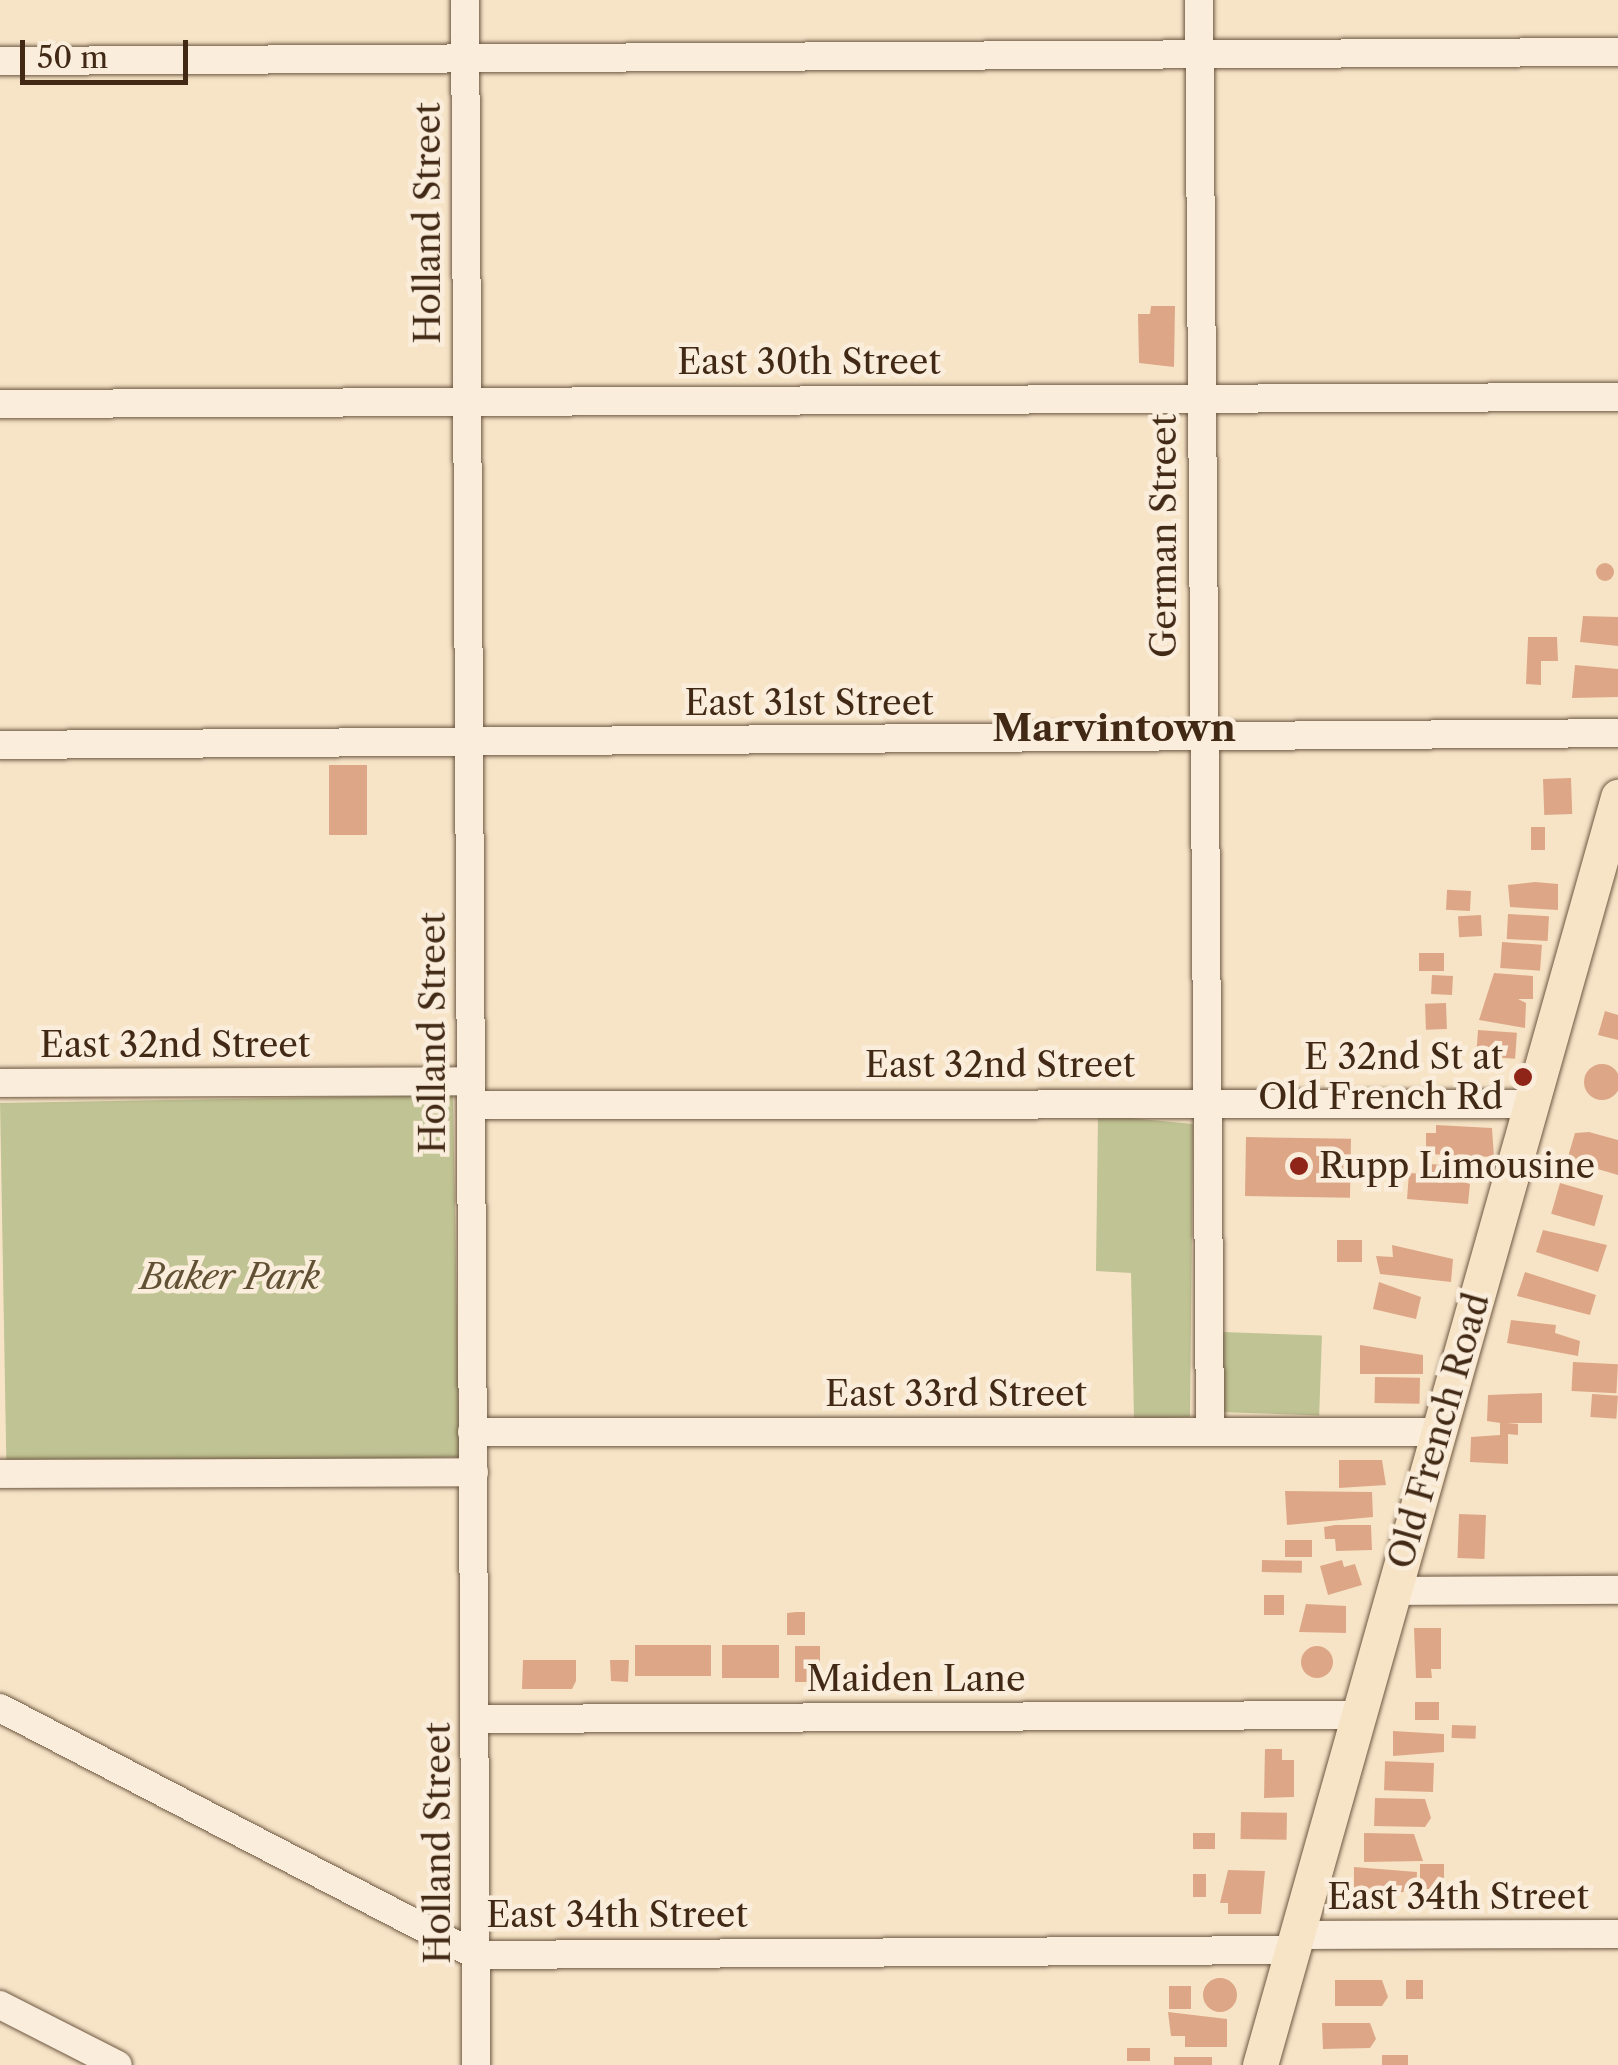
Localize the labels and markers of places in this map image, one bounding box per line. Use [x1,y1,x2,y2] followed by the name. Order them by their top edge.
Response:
[1258,1036,1503,1118] place label: E 32nd St at Old French Rd
[1512,1066,1534,1088] marker: E 32nd St at Old French Rd
[1319,1145,1595,1187] place label: Rupp Limousine
[1288,1155,1310,1177] marker: Rupp Limousine

